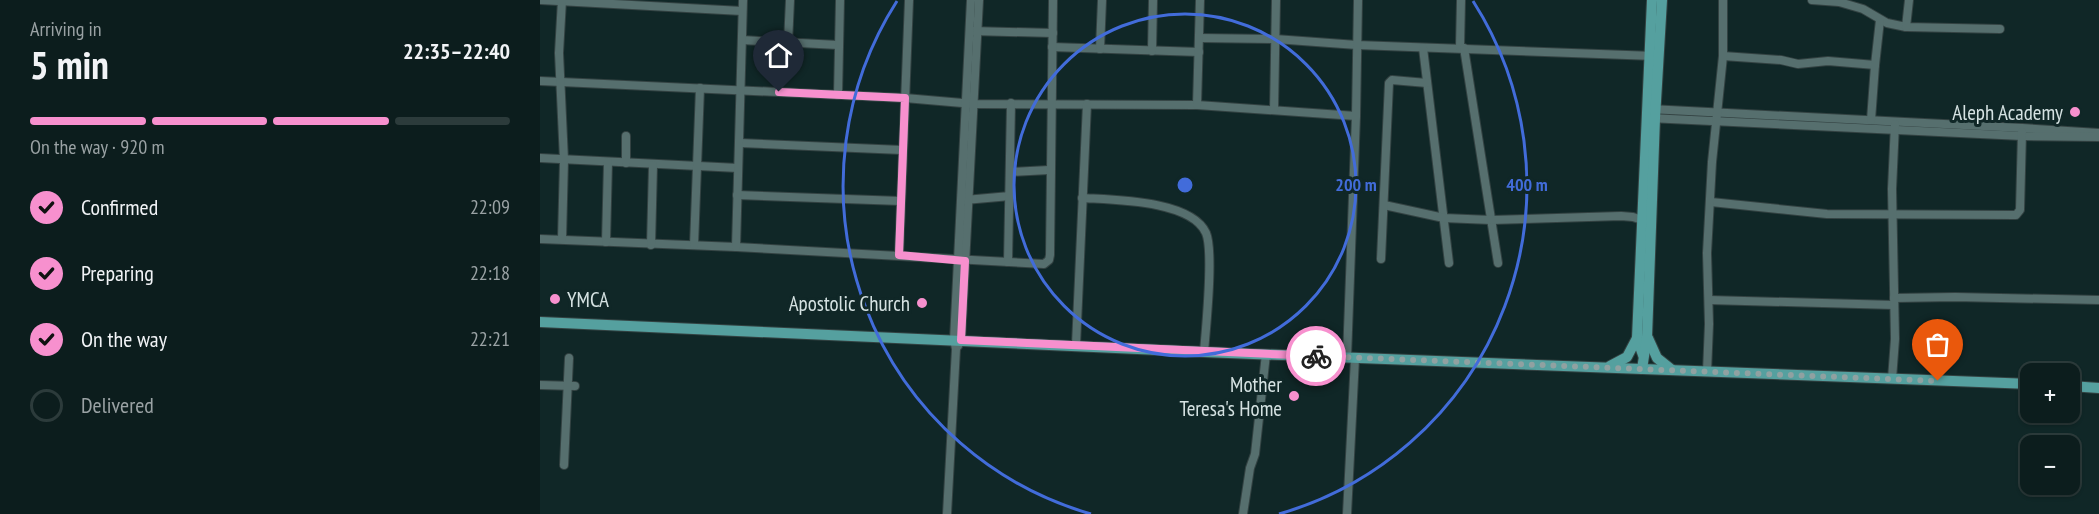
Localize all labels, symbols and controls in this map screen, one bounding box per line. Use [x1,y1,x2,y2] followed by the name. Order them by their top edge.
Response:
[30,16,102,42] text: Arriving in
[753,30,804,92] pin
[403,37,510,65] text: 22:35–22:40
[30,39,109,90] text: 5 min
[762,39,795,72] icon: home
[1952,99,2063,126] place label: Aleph Academy
[2068,105,2082,119] marker: Aleph Academy
[30,134,165,160] text: On the way · 920 m
[1335,173,1377,196] text: 200 m
[1506,173,1548,196] text: 400 m
[1175,175,1195,195] centre of rings
[30,191,63,224] icon: check
[81,193,158,221] text: Confirmed
[470,194,510,220] text: 22:09
[30,257,63,290] icon: check
[81,259,154,287] text: Preparing
[470,260,510,286] text: 22:18
[567,286,609,313] place label: YMCA
[789,290,910,317] place label: Apostolic Church
[548,292,562,306] marker: YMCA
[915,296,929,310] marker: Apostolic Church
[1912,319,1963,381] pin
[30,323,63,356] icon: check
[81,325,167,353] text: On the way
[470,326,510,352] text: 22:21
[1286,326,1346,386] courier
[1921,328,1954,361] icon: bag
[1300,340,1333,373] icon: bike
[2020,363,2080,495] map controls
[2020,363,2080,423] button: +
[1179,371,1282,422] place label: Mother Teresa's Home
[1287,389,1301,403] marker: Mother Teresa's Home
[81,391,154,419] text: Delivered
[2020,435,2080,495] button: −

